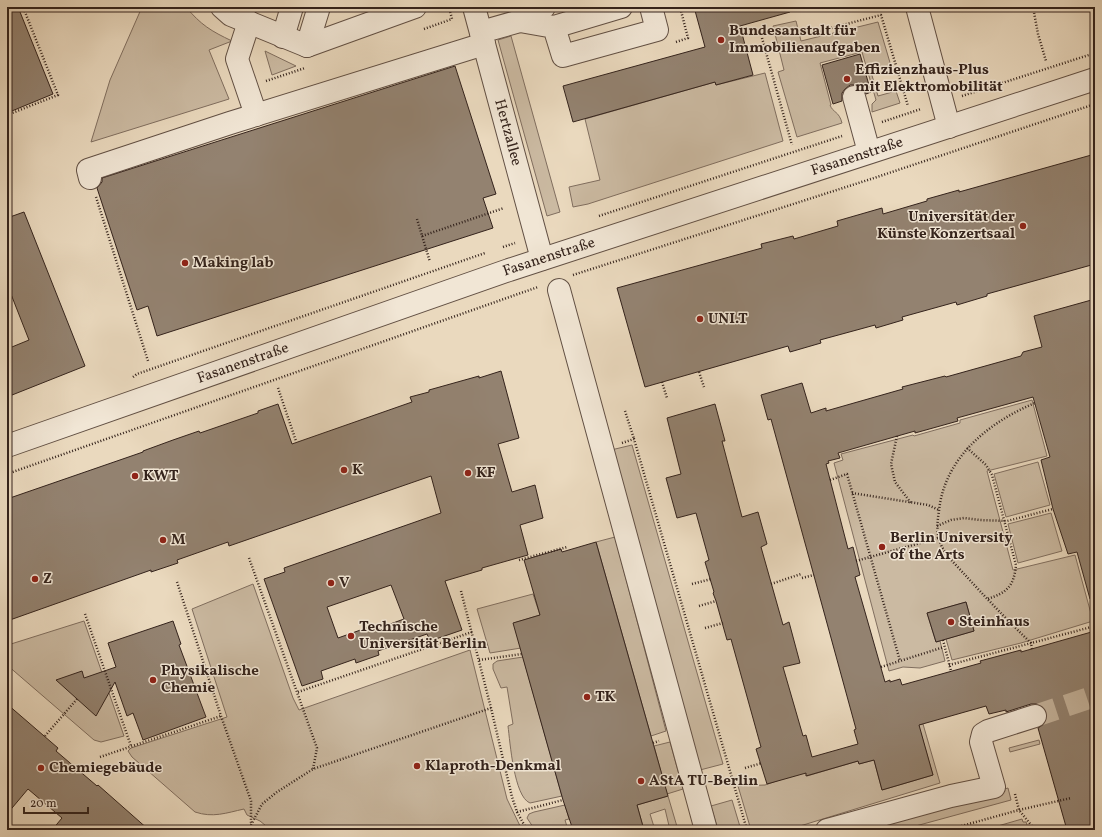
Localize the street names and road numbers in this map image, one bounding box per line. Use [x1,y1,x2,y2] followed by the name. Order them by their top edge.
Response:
[489,97,527,168] street label: Hertzallee
[808,132,906,181] street label: Fasanenstraße
[500,232,598,282] street label: Fasanenstraße
[194,338,292,389] street label: Fasanenstraße

